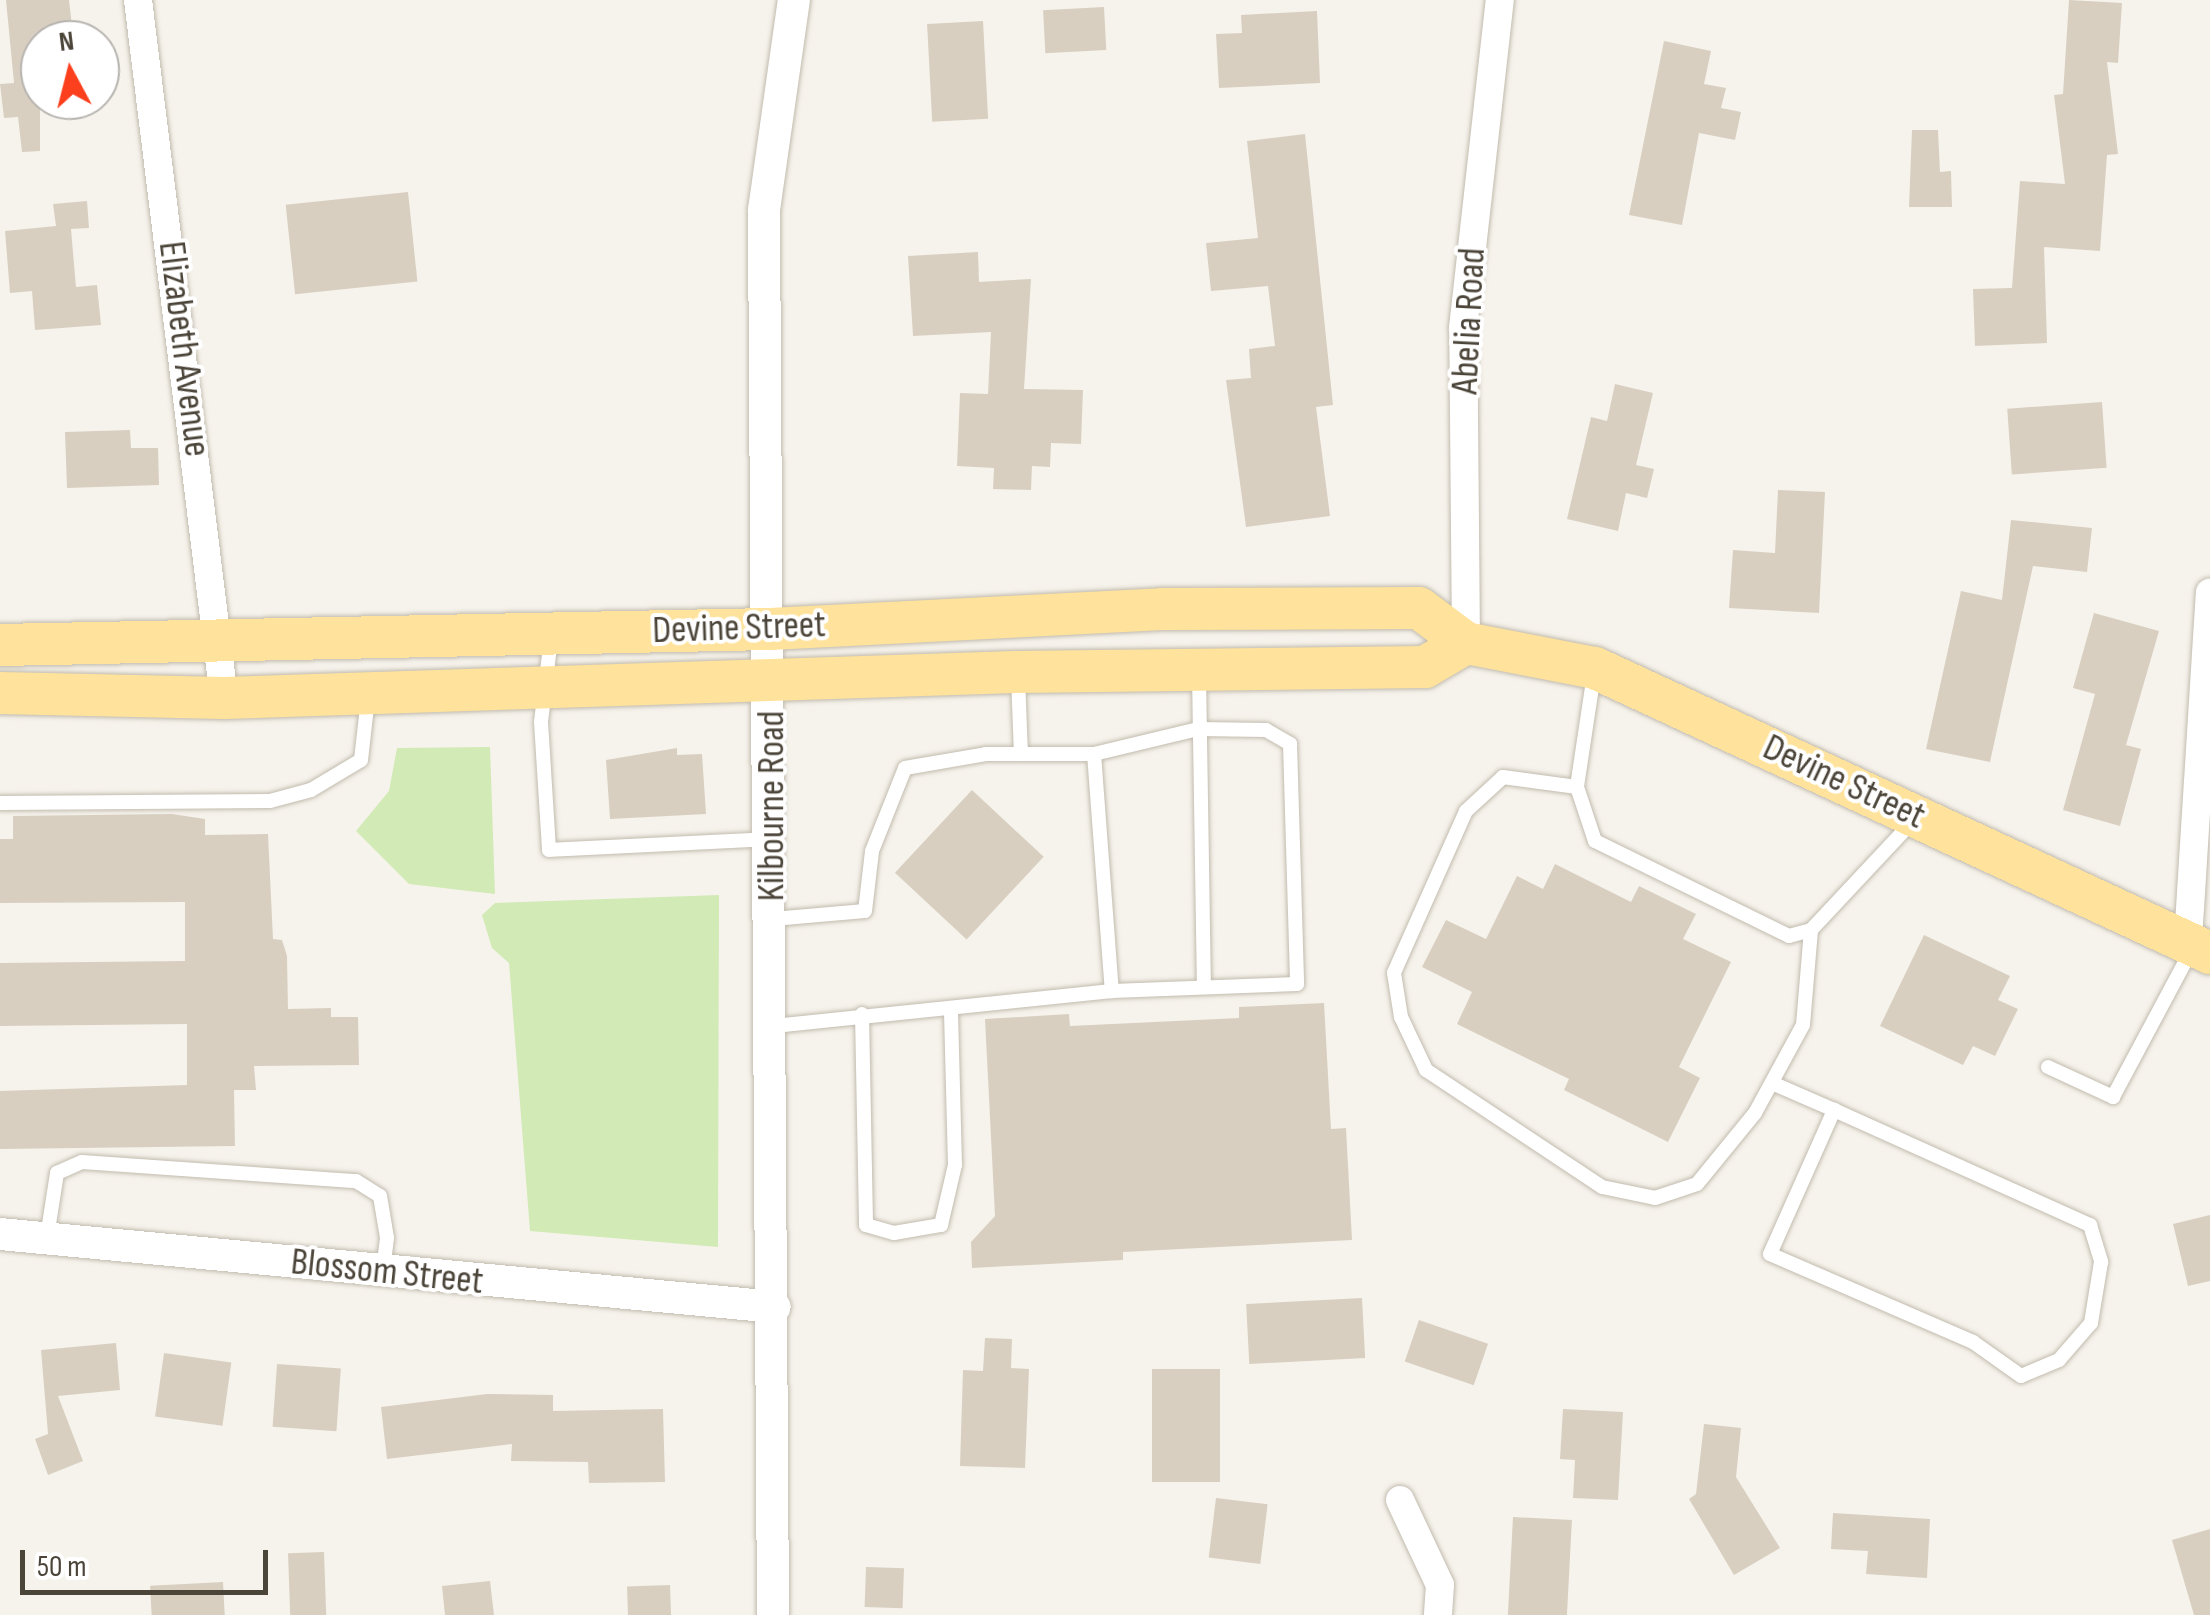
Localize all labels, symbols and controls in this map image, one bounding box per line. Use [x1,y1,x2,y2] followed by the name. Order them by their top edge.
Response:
[20,20,120,120] north arrow
[57,24,76,59] text: N
[148,239,220,459] street label: Elizabeth Avenue
[1442,247,1496,395] street label: Abelia Road
[652,602,826,654] street label: Devine Street
[749,711,795,901] street label: Kilbourne Road
[1756,725,1932,839] street label: Devine Street
[289,1239,485,1305] street label: Blossom Street
[25,1530,272,1592] scale bar
[37,1549,86,1585] text: 50 m

